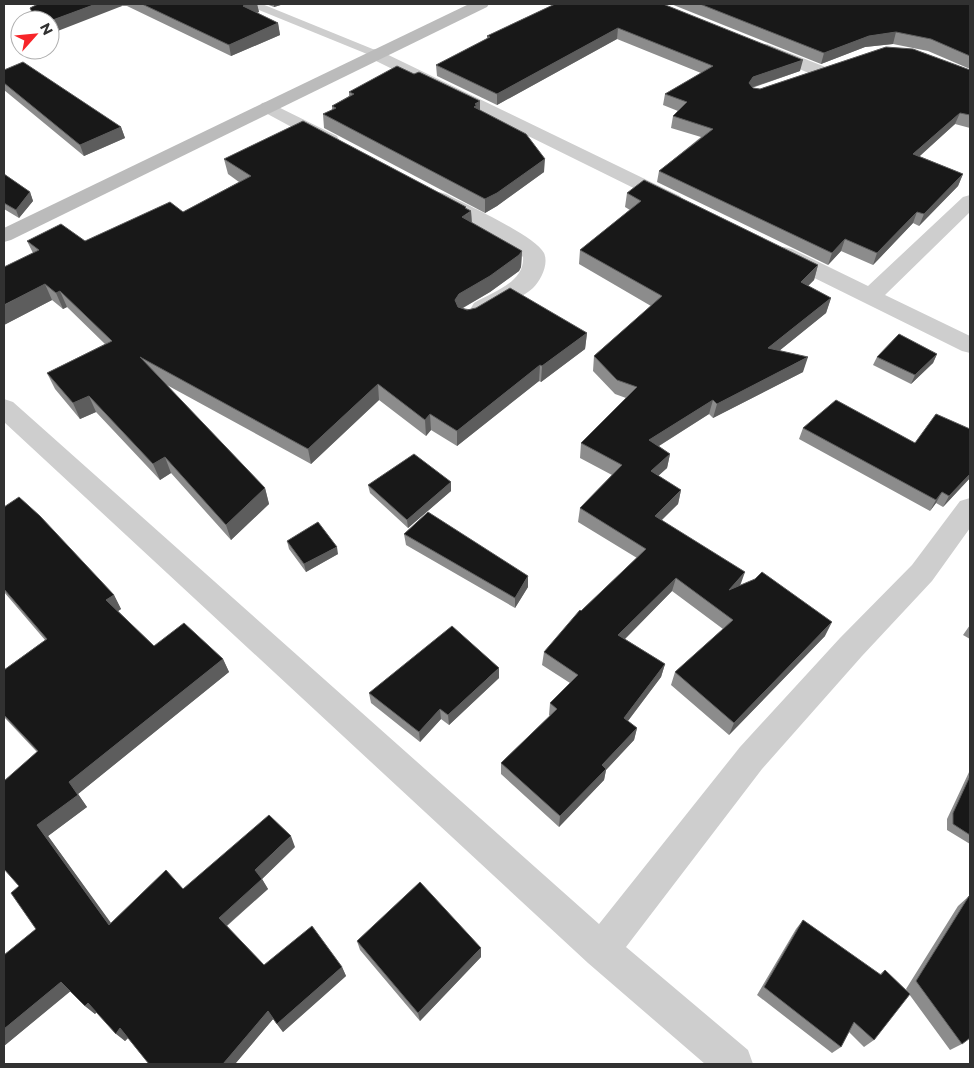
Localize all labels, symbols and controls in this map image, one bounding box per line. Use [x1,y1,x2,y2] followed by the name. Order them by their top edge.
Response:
[10,10,60,60] north arrow
[36,20,57,38] text: N

